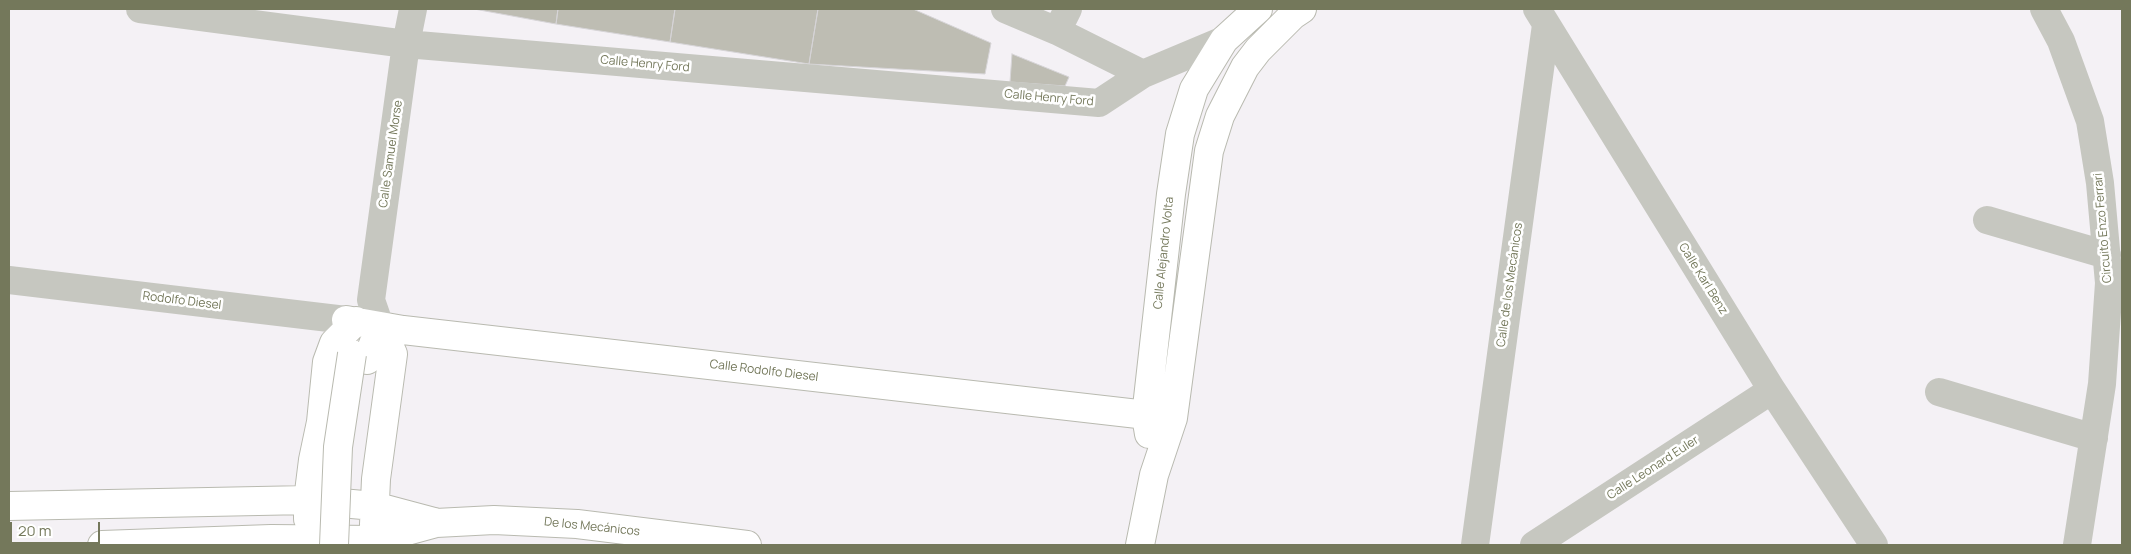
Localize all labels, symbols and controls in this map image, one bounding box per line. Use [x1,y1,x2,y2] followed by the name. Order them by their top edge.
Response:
[600,53,690,75] street label: Calle Henry Ford
[1004,87,1094,109] street label: Calle Henry Ford
[376,99,406,209] street label: Calle Samuel Morse
[2091,172,2115,284] street label: Circuito Enzo Ferrari
[1151,196,1177,310] street label: Calle Alejandro Volta
[1494,222,1526,348] street label: Calle de los Mecánicos
[1675,241,1731,317] street label: Calle Karl Benz
[142,289,222,313] street label: Rodolfo Diesel
[709,357,819,385] street label: Calle Rodolfo Diesel
[1605,433,1701,503] street label: Calle Leonard Euler
[12,512,102,544] scale bar
[543,515,641,539] street label: De los Mecánicos
[18,520,51,541] text: 20 m

